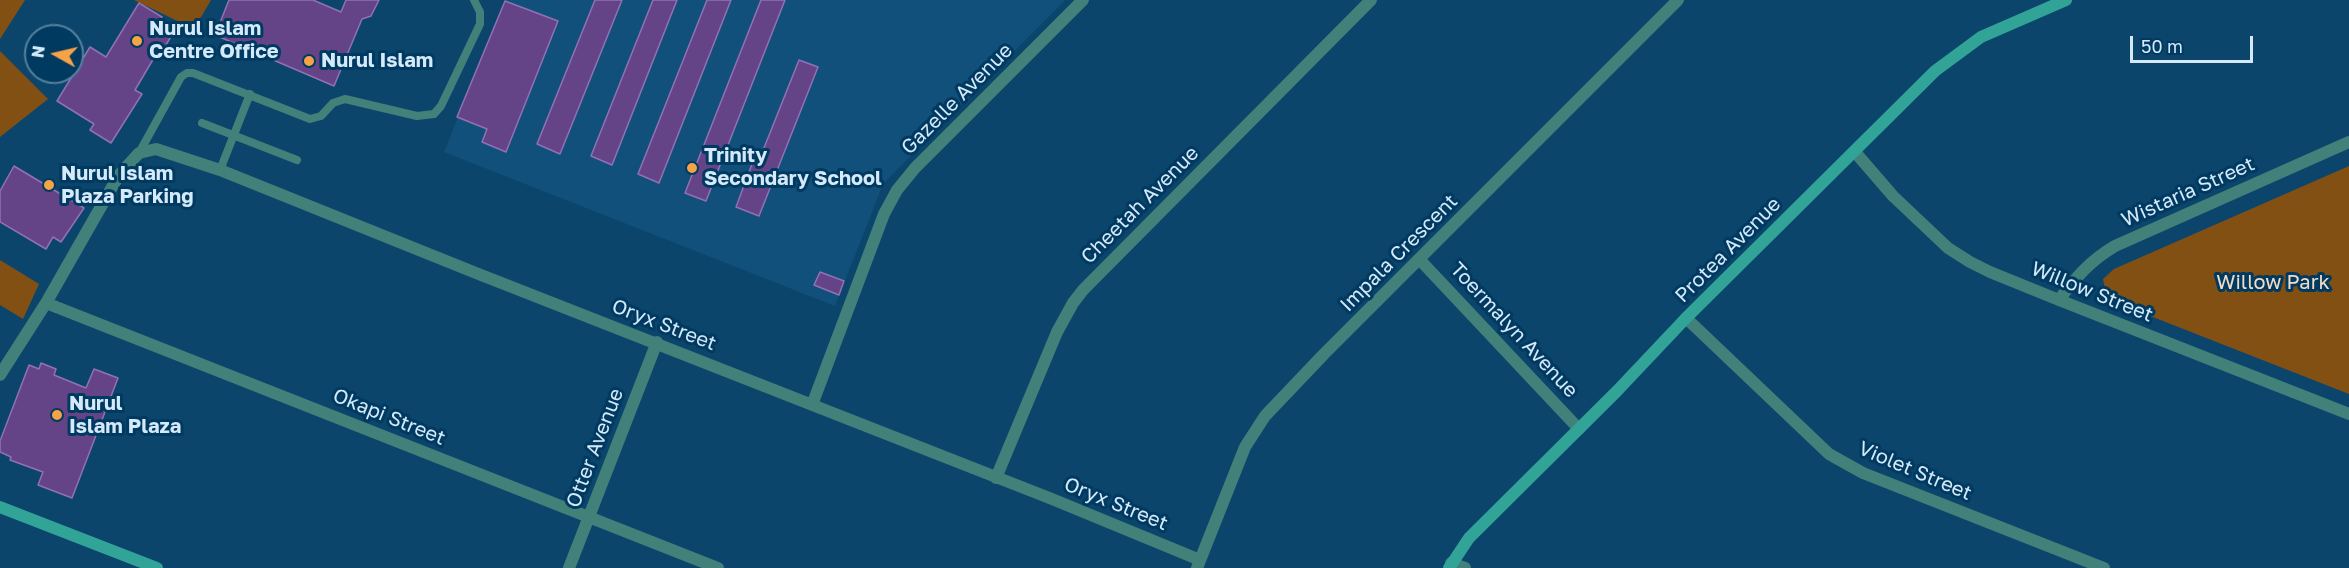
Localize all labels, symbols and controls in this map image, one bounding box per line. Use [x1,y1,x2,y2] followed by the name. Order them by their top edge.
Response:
[149,17,279,64] place label: Nurul Islam Centre Office
[24,24,84,84] north arrow
[2133,24,2256,62] scale bar
[130,34,144,48] marker: Nurul Islam Centre Office
[2141,35,2183,57] text: 50 m
[897,39,1017,159] street label: Gazelle Avenue
[27,44,49,59] text: N
[321,49,433,73] place label: Nurul Islam
[302,54,316,68] marker: Nurul Islam
[1076,141,1204,269] street label: Cheetah Avenue
[704,144,882,191] place label: Trinity Secondary School
[2118,152,2258,232] street label: Wistaria Street
[685,161,699,175] marker: Trinity Secondary School
[61,162,193,209] place label: Nurul Islam Plaza Parking
[42,178,56,192] marker: Nurul Islam Plaza Parking
[1335,189,1463,317] street label: Impala Crescent
[1670,192,1786,308] street label: Protea Avenue
[1445,257,1583,403] street label: Toermalyn Avenue
[2028,257,2156,327] street label: Willow Street
[2216,271,2330,295] park label: Willow Park
[608,294,720,356] street label: Oryx Street
[329,384,449,450] street label: Okapi Street
[561,385,629,511] street label: Otter Avenue
[69,392,181,439] place label: Nurul Islam Plaza
[50,408,64,422] marker: Nurul Islam Plaza
[1855,436,1975,506] street label: Violet Street
[1061,472,1171,536] street label: Oryx Street

